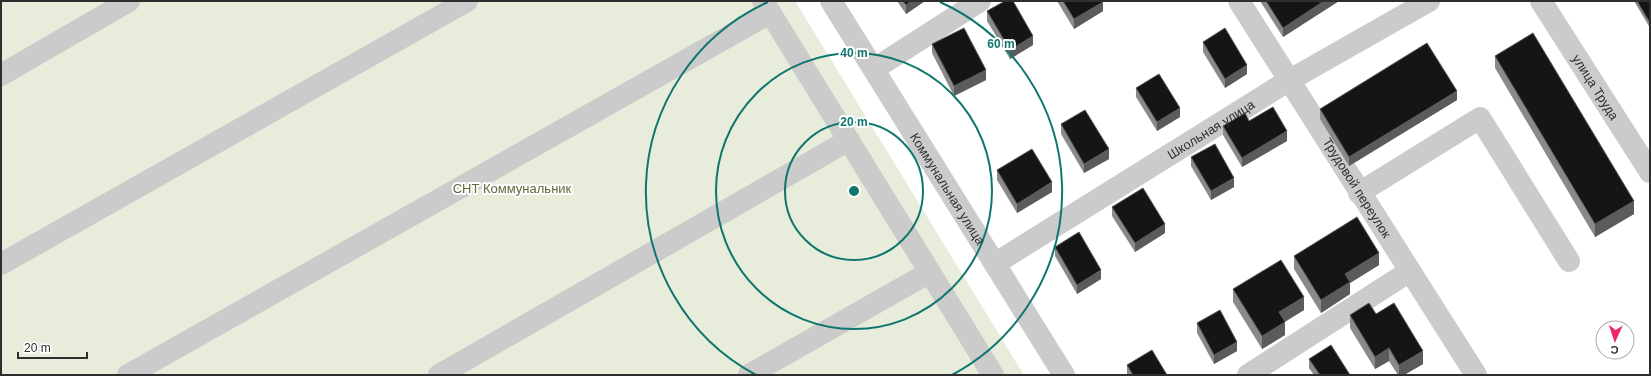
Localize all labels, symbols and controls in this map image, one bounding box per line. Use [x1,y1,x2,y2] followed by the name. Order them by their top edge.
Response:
[987,37,1015,51] text: 60 m
[840,46,868,60] text: 40 m
[1569,52,1622,123] street label: улица Труда
[1165,96,1258,162] street label: Школьная улица
[840,115,868,129] text: 20 m
[907,130,988,248] street label: Коммунальная улица
[1320,135,1394,241] street label: Трудовой переулок
[453,181,572,196] park label: СНТ Коммунальник
[847,184,861,198] centre of rings
[1595,320,1635,360] north arrow
[18,334,87,360] scale bar
[24,341,51,355] text: 20 m
[1610,344,1619,356] text: С

